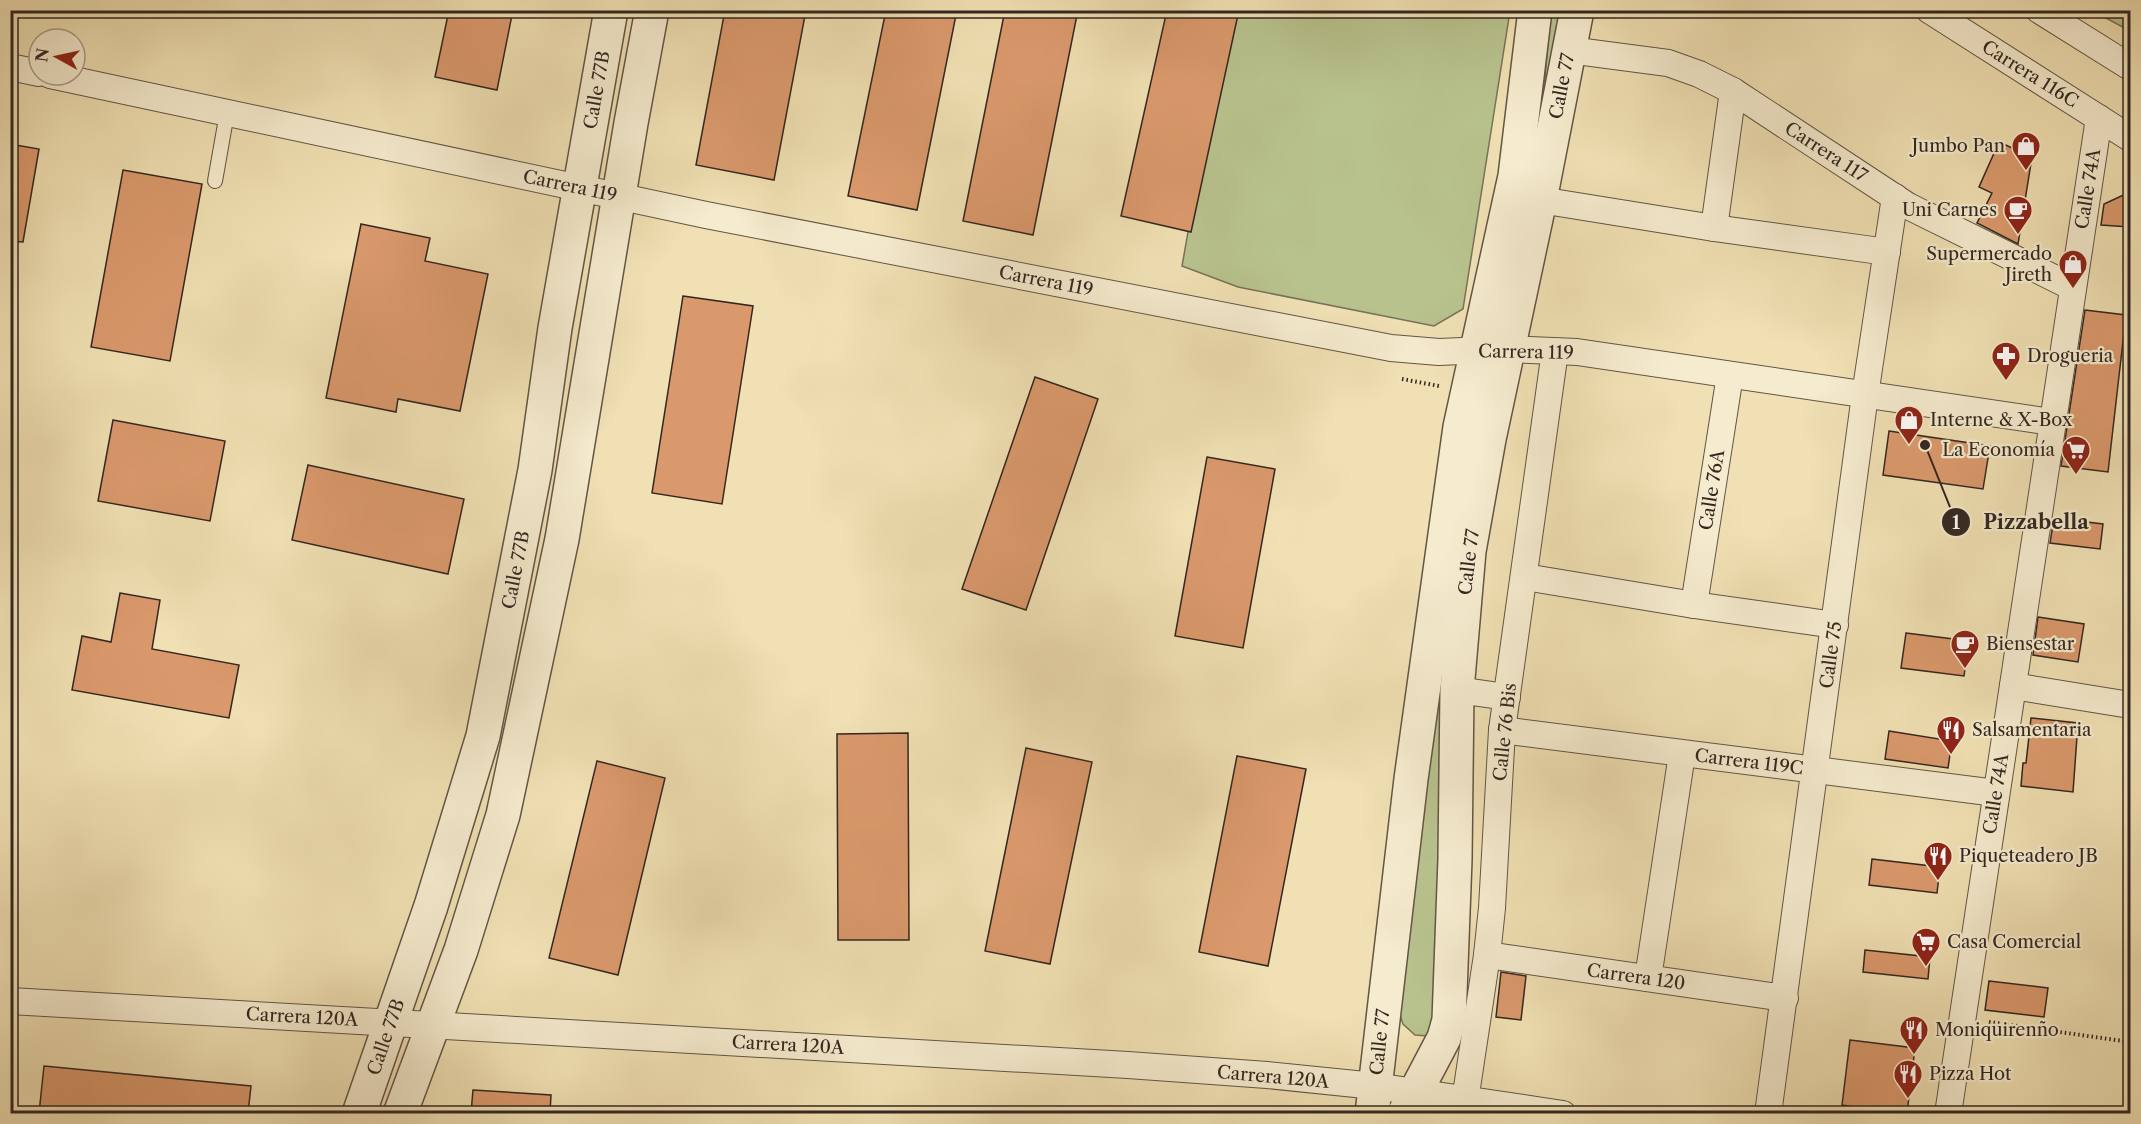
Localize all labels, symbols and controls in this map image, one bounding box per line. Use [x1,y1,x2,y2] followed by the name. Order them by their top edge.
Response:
[27,27,87,87] north arrow
[1978,36,2082,112] street label: Carrera 116C
[31,47,53,63] text: N
[579,49,615,131] street label: Calle 77B
[1545,51,1579,121] street label: Calle 77
[1781,117,1872,187] street label: Carrera 117
[2010,130,2042,172] shop icon: Jumbo Pan
[1909,135,2005,157] place label: Jumbo Pan
[2071,147,2105,231] street label: Calle 74A
[521,165,619,207] street label: Carrera 119
[2002,194,2034,236] cafe icon: Uni Carnes
[1902,199,1997,221] place label: Uni Carnes
[1926,243,2052,286] place label: Supermercado Jireth
[2057,248,2089,290] shop icon: Supermercado Jireth
[997,261,1095,301] street label: Carrera 119
[1478,340,1574,364] street label: Carrera 119
[1990,340,2022,382] pharmacy icon: Drogueria
[2027,345,2114,367] place label: Drogueria
[1893,404,1925,446] shop icon: Interne & X-Box
[1930,409,2073,431] place label: Interne & X-Box
[2060,434,2092,476] supermarket icon: La Economía
[1942,439,2055,461] place label: La Economía
[1695,447,1729,532] street label: Calle 76A
[1941,503,2101,541] callout: Pizzabella
[1983,510,2089,534] text: Pizzabella
[1952,512,1960,534] text: 1
[1454,527,1484,596] street label: Calle 77
[498,529,534,611] street label: Calle 77B
[1815,620,1847,690] street label: Calle 75
[1949,628,1981,670] cafe icon: Biensestar
[1986,633,2075,655] place label: Biensestar
[1489,682,1521,782] street label: Calle 76 Bis
[1935,714,1967,756] restaurant icon: Salsamentaria
[1972,719,2092,741] place label: Salsamentaria
[1693,744,1805,780] street label: Carrera 119C
[1979,752,2013,836] street label: Calle 74A
[1922,840,1954,882] restaurant icon: Piqueteadero JB
[1959,845,2098,867] place label: Piqueteadero JB
[1910,926,1942,968] supermarket icon: Casa Comercial
[1947,931,2081,953] place label: Casa Comercial
[1585,959,1687,995] street label: Carrera 120
[363,996,409,1078] street label: Calle 77B
[245,1003,359,1031] street label: Carrera 120A
[1366,1008,1394,1076] street label: Calle 77
[1898,1014,1930,1056] restaurant icon: Moniquirenño
[1935,1019,2059,1041] place label: Moniquirenño
[731,1031,845,1059] street label: Carrera 120A
[1892,1058,1924,1100] restaurant icon: Pizza Hot
[1216,1061,1331,1093] street label: Carrera 120A
[1929,1063,2012,1085] place label: Pizza Hot

